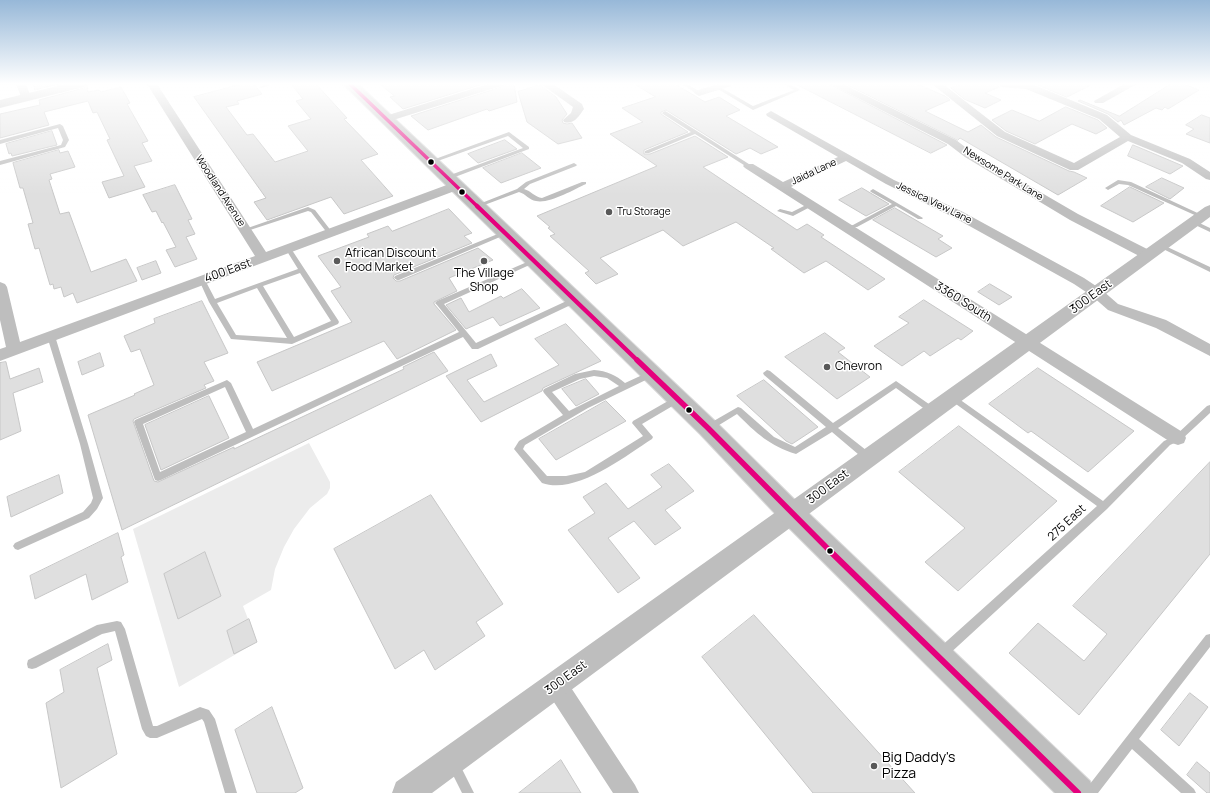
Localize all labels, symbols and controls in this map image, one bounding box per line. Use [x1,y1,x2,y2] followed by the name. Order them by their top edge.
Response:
[961,145,1045,203] street label: Newsome Park Lane
[193,153,247,229] street label: Woodland Avenue
[790,156,838,188] street label: Jaida Lane
[426,157,436,167] unlabelled marker
[894,180,974,226] street label: Jessica View Lane
[457,187,467,197] unlabelled marker
[617,206,671,218] place label: Tru Storage
[604,207,614,217] marker: Tru Storage
[345,247,436,275] place label: African Discount Food Market
[203,256,253,286] street label: 400 East
[332,256,342,266] marker: African Discount Food Market
[479,256,489,266] marker: The Village Shop
[454,267,514,295] place label: The Village Shop
[1067,277,1115,317] street label: 300 East
[932,279,994,325] street label: 3360 South
[835,360,882,374] place label: Chevron
[822,362,832,372] marker: Chevron
[684,405,694,415] unlabelled marker
[804,467,852,507] street label: 300 East
[1045,502,1089,544] street label: 275 East
[825,546,835,556] unlabelled marker
[542,658,590,698] street label: 300 East
[882,750,955,782] place label: Big Daddy's Pizza
[869,761,879,771] marker: Big Daddy's Pizza

